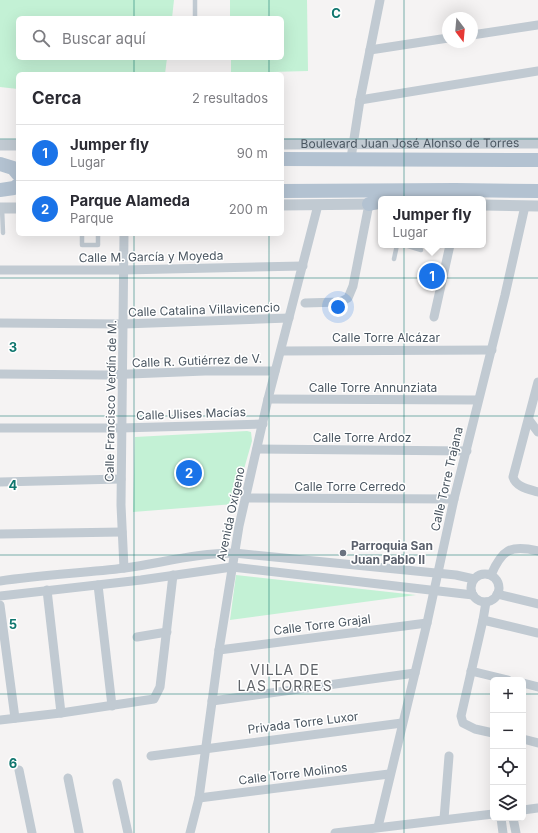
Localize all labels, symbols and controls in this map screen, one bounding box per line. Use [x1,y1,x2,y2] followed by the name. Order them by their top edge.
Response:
[331,5,341,21] text: C
[442,12,478,48] north arrow
[16,16,284,60] search box
[30,27,52,49] icon: search
[62,29,146,48] text: Buscar aquí
[32,88,81,108] text: Cerca
[192,90,268,106] text: 2 resultados
[70,135,149,154] text: Jumper fly
[301,135,519,151] street label: Boulevard Juan José Alonso de Torres
[42,145,48,161] text: 1
[237,145,268,161] text: 90 m
[70,154,105,170] text: Lugar
[70,191,190,210] text: Parque Alameda
[378,196,486,248] popup
[41,201,49,217] text: 2
[229,201,268,217] text: 200 m
[392,205,472,224] text: Jumper fly
[70,210,114,226] text: Parque
[392,224,428,240] text: Lugar
[78,248,223,265] street label: Calle M. García y Moyeda
[419,261,445,291] pin: 1
[328,297,348,317] your location
[128,299,280,320] street label: Calle Catalina Villavicencio
[102,320,119,482] street label: Calle Francisco Verdín de M.
[332,330,440,345] street label: Calle Torre Alcázar
[9,339,17,355] text: 3
[132,351,262,370] street label: Calle R. Gutiérrez de V.
[309,380,437,395] street label: Calle Torre Annunziata
[136,404,246,423] street label: Calle Ulises Macías
[427,425,466,533] street label: Calle Torre Trajana
[313,430,411,445] street label: Calle Torre Ardoz
[176,458,202,488] pin: 2
[213,466,248,562] street label: Avenida Oxígeno
[9,477,18,493] text: 4
[294,479,406,494] street label: Calle Torre Cerredo
[351,538,433,567] place label: Parroquia San Juan Pablo II
[338,548,348,558] marker: Parroquia San Juan Pablo II
[272,611,371,638] street label: Calle Torre Grajal
[9,616,17,632] text: 5
[237,661,333,694] district label: VILLA DE LAS TORRES
[490,677,526,821] map controls
[490,677,526,713] button: +
[247,708,360,737] street label: Privada Torre Luxor
[490,713,526,749] button: −
[490,749,526,785] button: locate
[9,755,17,771] text: 6
[238,759,348,788] street label: Calle Torre Molinos
[490,785,526,821] button: layers

